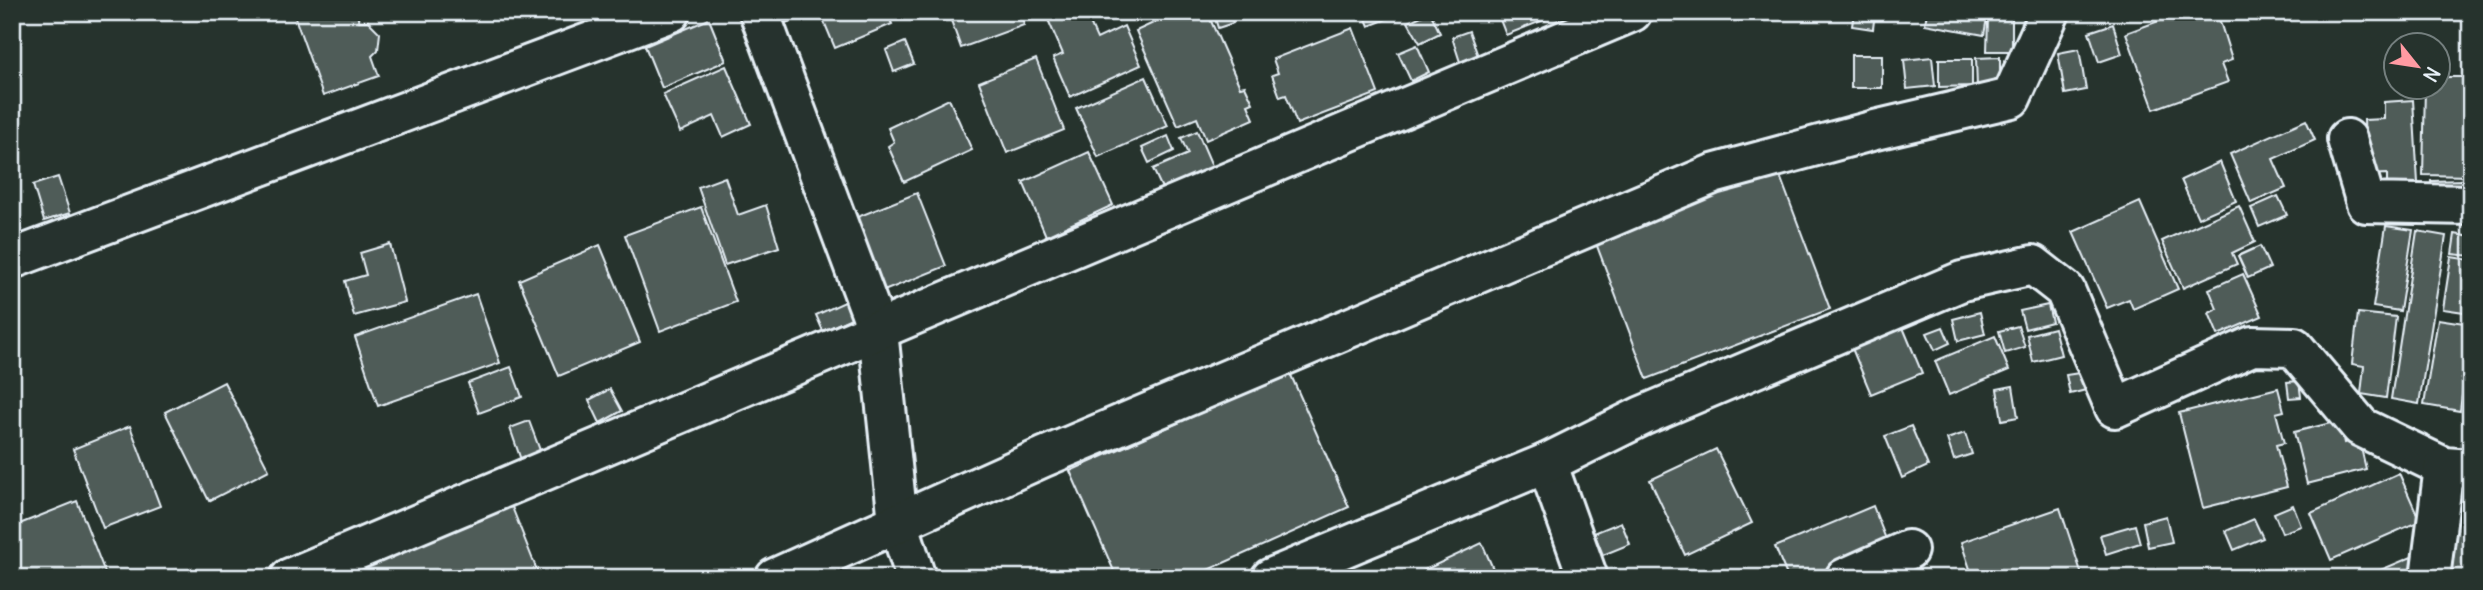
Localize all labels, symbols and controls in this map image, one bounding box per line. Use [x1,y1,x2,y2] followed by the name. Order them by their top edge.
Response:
[2382,32,2452,102] north arrow
[2418,63,2445,86] text: N

